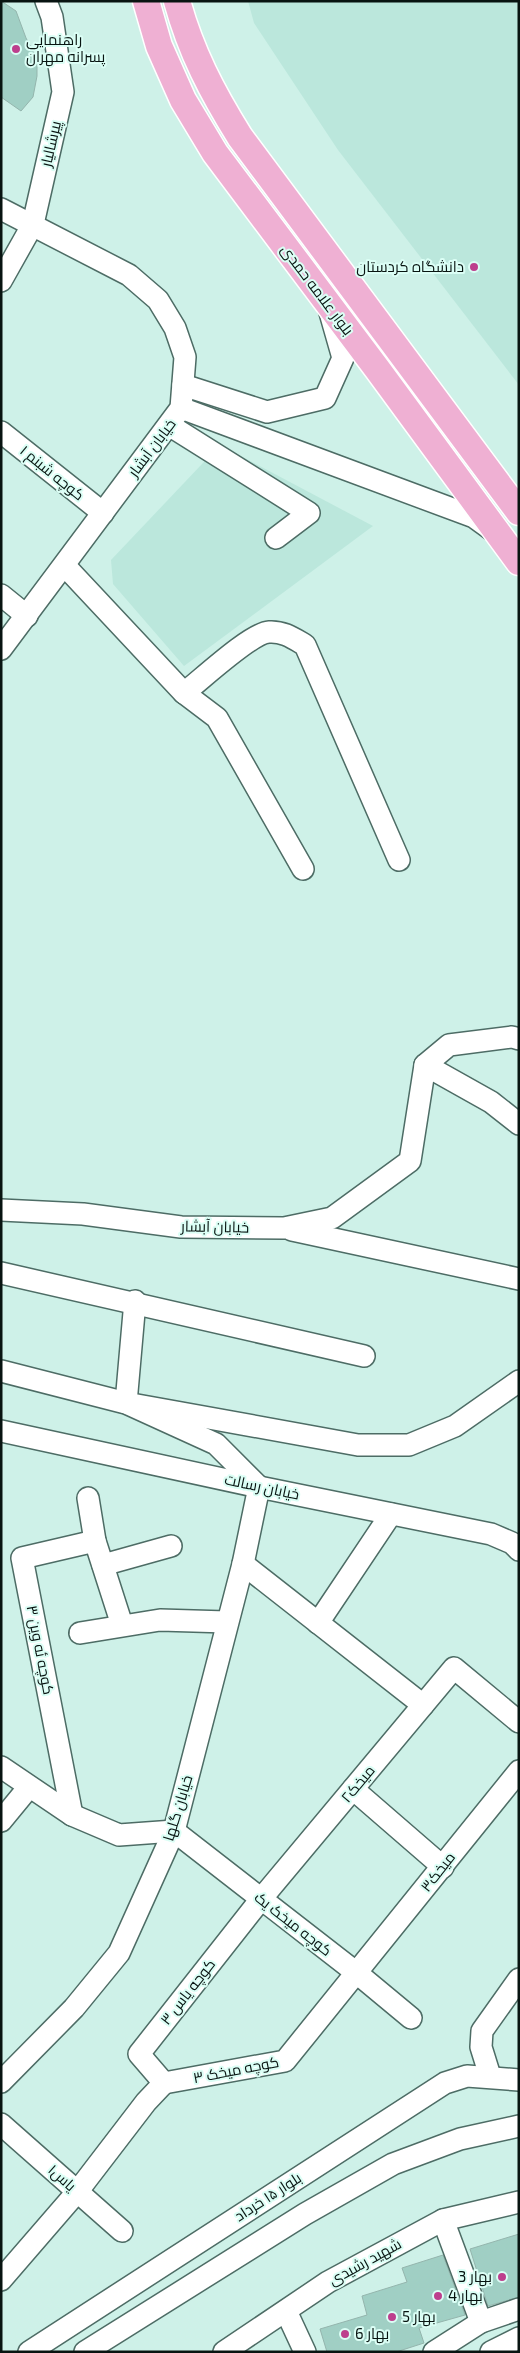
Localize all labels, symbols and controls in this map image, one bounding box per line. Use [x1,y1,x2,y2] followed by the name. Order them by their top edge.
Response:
[26,30,105,67] place label: راهنمایی پسرانه مهران
[10,43,22,55] marker: راهنمایی پسرانه مهران
[36,119,66,170] street label: پیرشالیار
[276,240,358,340] street label: بلوار علامه حمدی
[356,257,464,277] place label: دانشگاه کردستان
[468,261,480,273] marker: دانشگاه کردستان
[123,415,181,482] street label: خیابان آبشار
[16,441,88,505] street label: کوچه شبنم ۱
[180,1216,249,1238] street label: خیابان آبشار
[223,1469,301,1505] street label: خیابان رسالت
[22,1604,58,1696] street label: کوچه ئه وین ۳
[336,1761,378,1806] street label: میخک۲
[158,1773,198,1843] street label: خیابان گلها
[416,1848,458,1895] street label: میخک۳
[250,1887,336,1961] street label: کوچه میخک یک
[156,1955,220,2029] street label: کوچه یاس ۳
[191,2052,281,2088] street label: کوچه میخک ۳
[44,2160,80,2196] street label: یاس۱
[231,2168,305,2225] street label: بلوار ۱۵ خرداد
[325,2234,405,2290] street label: شهید رشیدی
[458,2267,492,2287] place label: بهار 3
[496,2271,508,2283] marker: بهار 3
[448,2286,483,2306] place label: بهار 4
[432,2290,444,2302] marker: بهار 4
[402,2307,436,2327] place label: بهار 5
[386,2311,398,2323] marker: بهار 5
[355,2324,389,2344] place label: بهار 6
[339,2328,351,2340] marker: بهار 6

